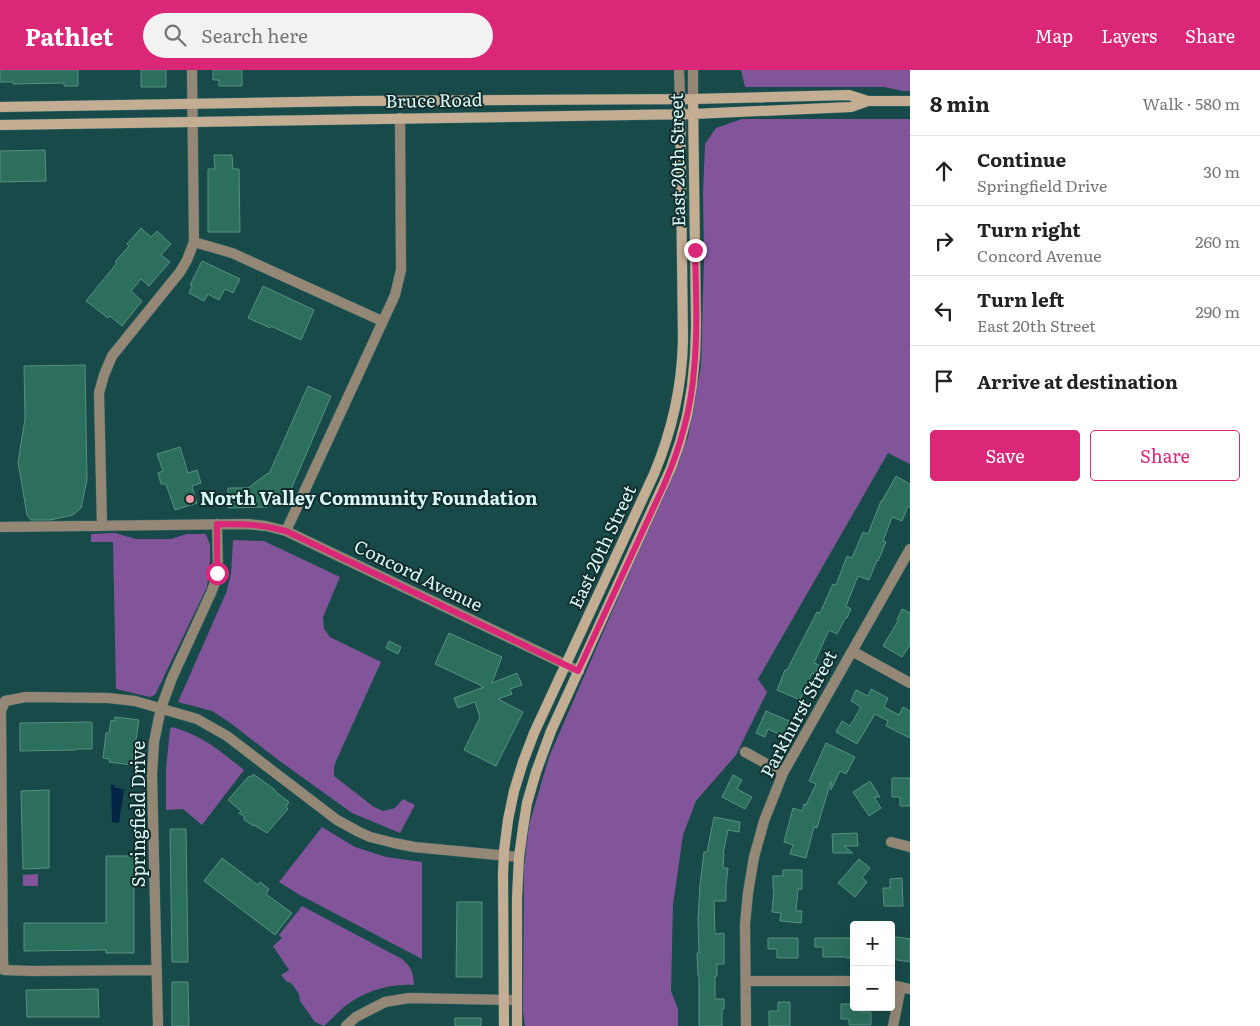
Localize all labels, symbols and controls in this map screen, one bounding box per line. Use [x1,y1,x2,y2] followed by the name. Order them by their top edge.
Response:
[143,13,493,58] search box
[25,18,113,53] text: Pathlet
[161,21,189,49] icon: search
[201,21,308,49] text: Search here
[1035,22,1073,49] text: Map
[1101,22,1157,49] text: Layers
[1185,22,1235,49] text: Share
[385,85,483,114] street label: Bruce Road
[930,87,990,118] text: 8 min
[1142,91,1240,115] text: Walk · 580 m
[662,92,691,227] street label: East 20th Street
[977,145,1066,173] text: Continue
[930,157,958,185] icon: ahead
[1203,159,1240,183] text: 30 m
[977,173,1107,197] text: Springfield Drive
[977,215,1081,243] text: Turn right
[930,227,958,255] icon: right
[1195,229,1240,253] text: 260 m
[684,239,707,262] route end
[977,243,1102,267] text: Concord Avenue
[977,285,1064,313] text: Turn left
[930,297,958,325] icon: left
[1196,299,1240,323] text: 290 m
[977,313,1096,337] text: East 20th Street
[930,367,958,395] icon: arrive
[977,367,1178,395] text: Arrive at destination
[930,430,1080,481] button: Save
[1090,430,1240,481] button: Share
[561,479,642,613] street label: East 20th Street
[200,484,538,511] place label: North Valley Community Foundation
[184,493,196,505] marker: North Valley Community Foundation
[350,532,488,618] street label: Concord Avenue
[206,562,229,585] route start
[753,644,843,782] street label: Parkhurst Street
[124,741,151,887] street label: Springfield Drive
[850,921,895,1011] map controls
[850,921,895,966] button: +
[850,966,895,1011] button: −

